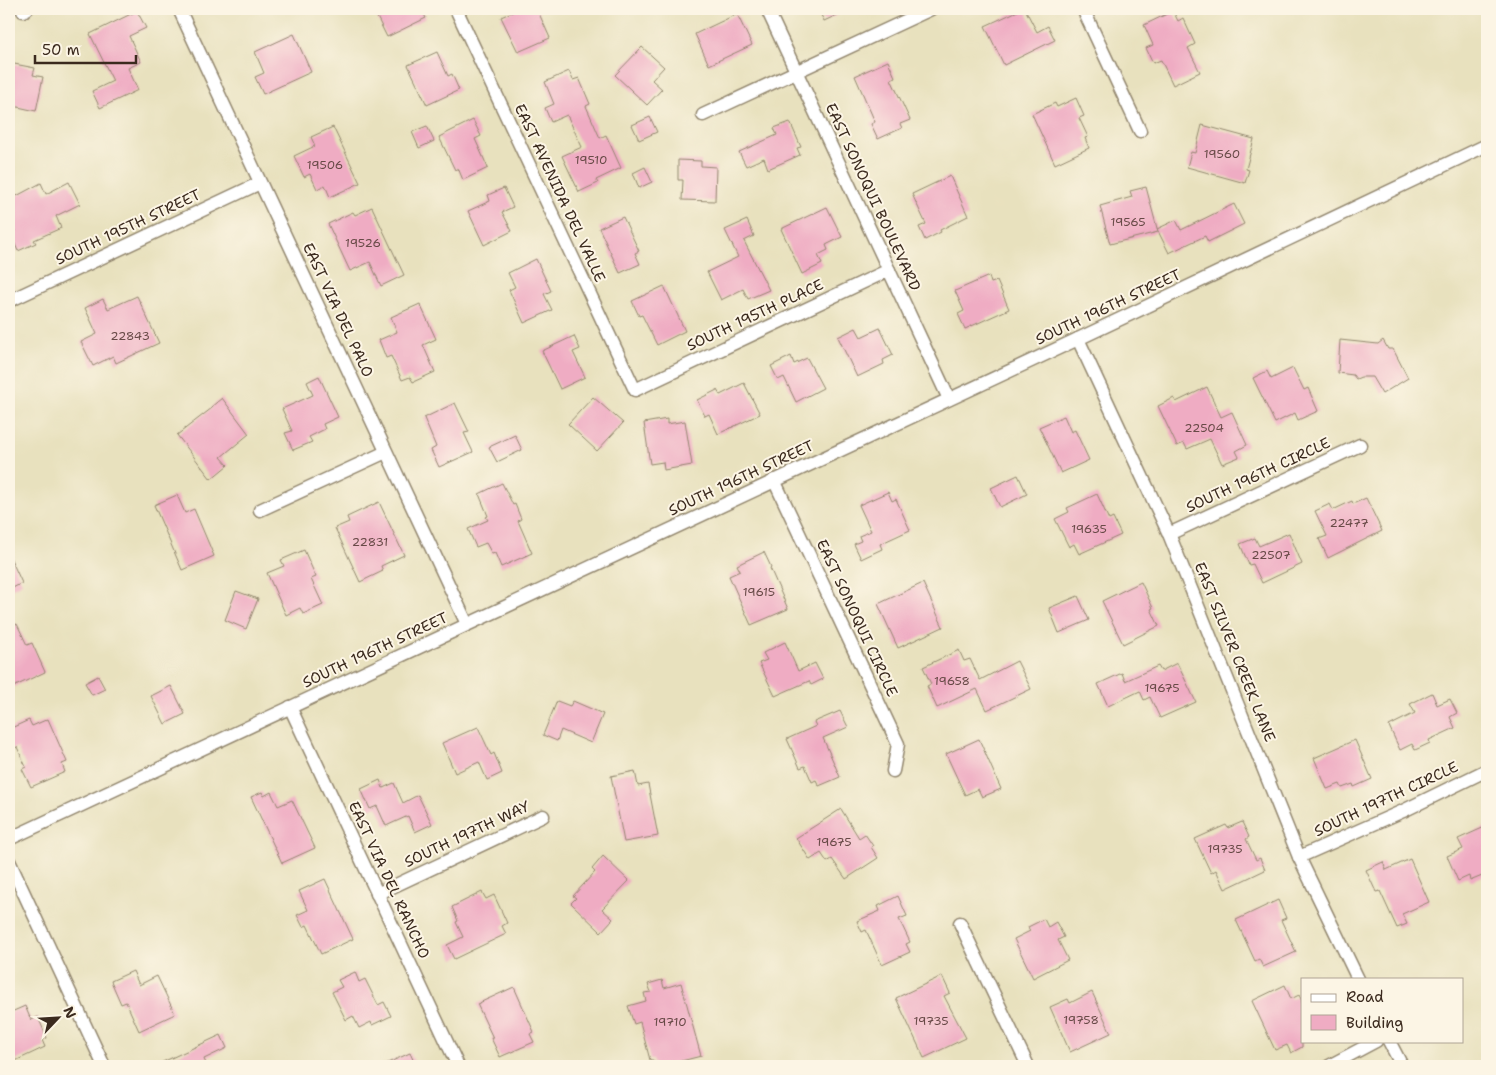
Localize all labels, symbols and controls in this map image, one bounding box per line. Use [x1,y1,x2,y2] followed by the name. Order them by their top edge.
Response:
[35,32,136,64] scale bar
[42,40,80,60] text: 50 m
[821,100,925,294] street label: EAST SONOQUI BOULEVARD
[510,101,610,285] street label: EAST AVENIDA DEL VALLE
[1204,146,1240,162] house number: 19560
[575,152,607,168] house number: 19510
[307,157,343,173] house number: 19506
[52,185,204,269] street label: SOUTH 195TH STREET
[1110,214,1146,230] house number: 19565
[345,235,381,251] house number: 19526
[298,240,378,380] street label: EAST VIA DEL PALO
[1032,264,1184,350] street label: SOUTH 196TH STREET
[683,275,827,355] street label: SOUTH 195TH PLACE
[110,328,150,344] house number: 22843
[1184,420,1224,436] house number: 22504
[1183,433,1333,517] street label: SOUTH 196TH CIRCLE
[665,435,817,521] street label: SOUTH 196TH STREET
[1329,515,1369,531] house number: 22477
[1071,521,1107,537] house number: 19635
[352,534,388,550] house number: 22831
[812,536,902,700] street label: EAST SONOQUI CIRCLE
[1251,547,1291,563] house number: 22507
[1190,559,1280,745] street label: EAST SILVER CREEK LANE
[743,584,775,600] house number: 19615
[299,607,451,693] street label: SOUTH 196TH STREET
[934,673,970,689] house number: 19658
[1144,680,1180,696] house number: 19675
[1311,757,1461,841] street label: SOUTH 197TH CIRCLE
[401,796,533,872] street label: SOUTH 197TH WAY
[344,798,434,962] street label: EAST VIA DEL RANCHO
[816,834,852,850] house number: 19675
[1207,841,1243,857] house number: 19735
[1301,978,1464,1042] legend
[1346,987,1384,1007] text: Road
[32,992,82,1042] north arrow
[59,1004,80,1021] text: N
[1063,1012,1099,1028] house number: 19758
[913,1013,949,1029] house number: 19735
[1346,1013,1403,1033] text: Building
[653,1014,687,1030] house number: 19710

